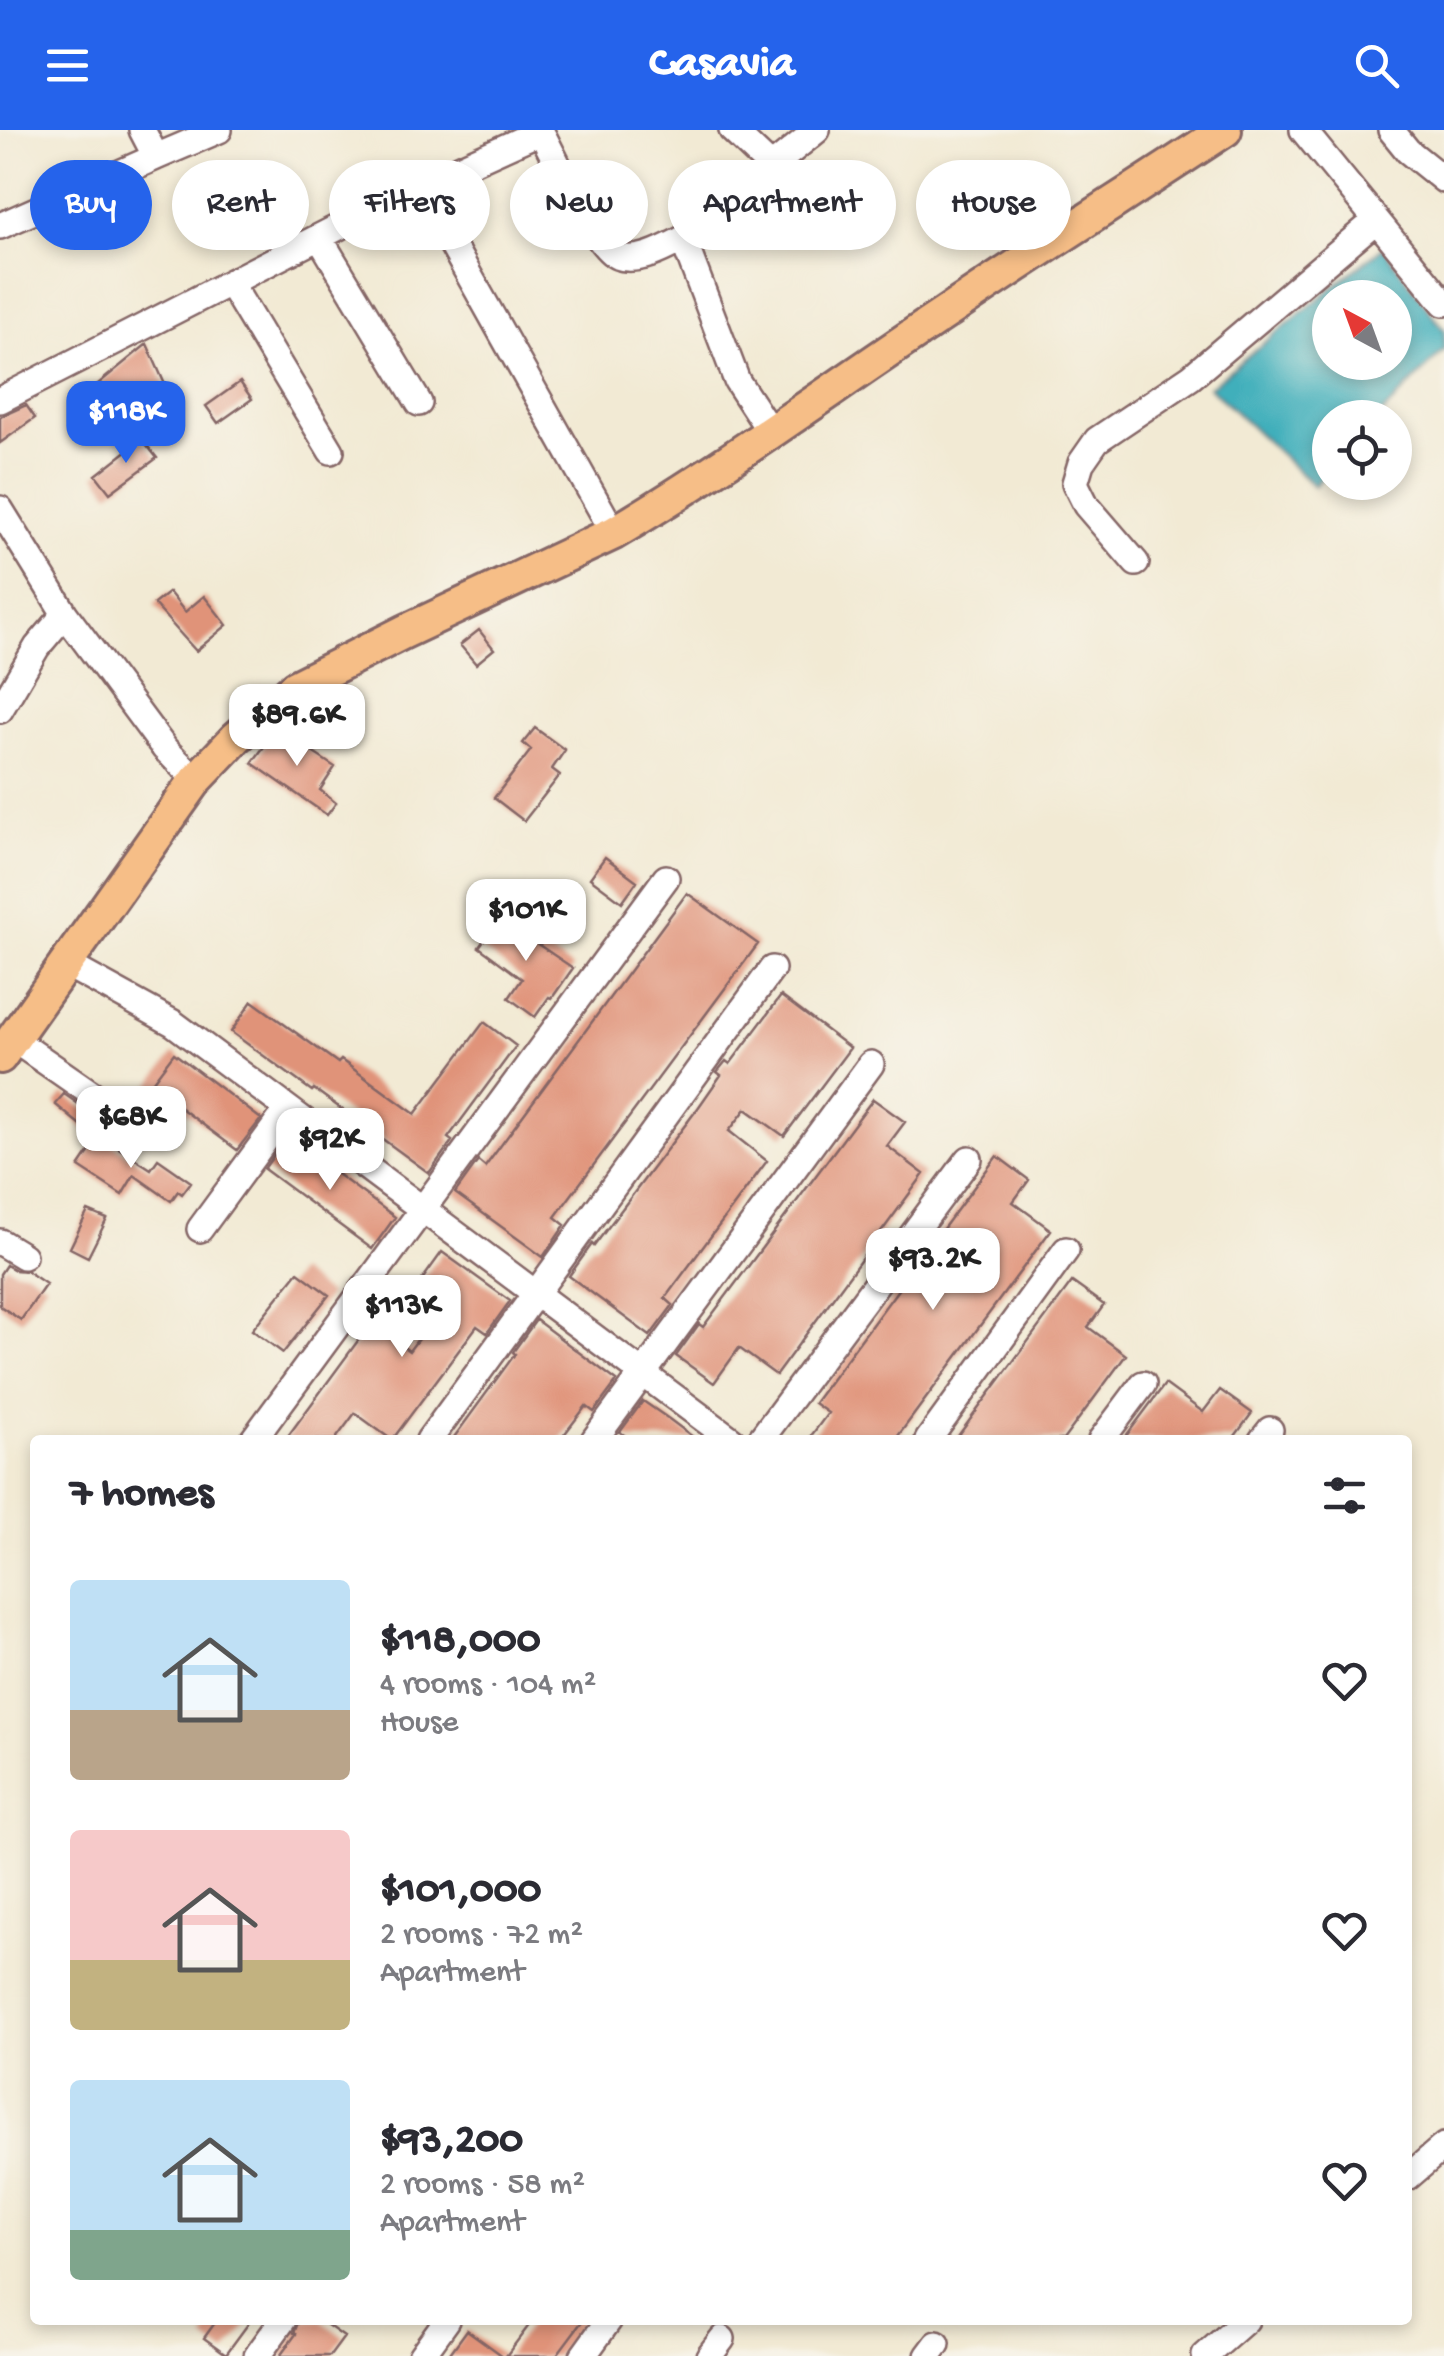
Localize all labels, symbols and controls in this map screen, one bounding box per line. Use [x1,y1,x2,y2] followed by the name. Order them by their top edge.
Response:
[40,38,95,93] icon: menu
[1349,38,1404,93] icon: search
[649,39,795,92] text: Casavia
[30,160,152,250] chip: Buy
[172,160,309,250] chip: Rent
[329,160,490,250] chip: Filters
[510,160,648,250] chip: New
[668,160,896,250] chip: Apartment
[916,160,1071,250] chip: House
[1312,280,1412,380] north arrow
[1312,280,1412,500] map controls
[56,381,196,466] pin: $118K
[88,394,164,432] text: $118K
[1312,400,1412,500] button: locate
[216,684,378,769] pin: $89.6K
[251,697,343,735] text: $89.6K
[456,879,596,964] pin: $101K
[488,892,564,930] text: $101K
[72,1086,190,1171] pin: $68K
[98,1099,164,1137] text: $68K
[271,1108,389,1193] pin: $92K
[298,1121,362,1159] text: $92K
[852,1228,1014,1313] pin: $93.2K
[888,1241,978,1279] text: $93.2K
[332,1275,472,1360] pin: $113K
[365,1288,439,1326] text: $113K
[1317,1468,1372,1523] icon: filters
[70,1471,213,1520] text: 7 homes
[380,1618,541,1667] text: $118,000
[150,1620,270,1740] icon: home
[1317,1653,1372,1708] icon: heart
[380,1667,596,1705] text: 4 rooms · 104 m²
[380,1705,458,1743] text: House
[380,1868,541,1917] text: $101,000
[150,1870,270,1990] icon: home
[1317,1903,1372,1958] icon: heart
[380,1917,583,1955] text: 2 rooms · 72 m²
[380,1955,524,1993] text: Apartment
[380,2118,523,2167] text: $93,200
[150,2120,270,2240] icon: home
[1317,2153,1372,2208] icon: heart
[380,2167,585,2205] text: 2 rooms · 58 m²
[380,2205,524,2243] text: Apartment

